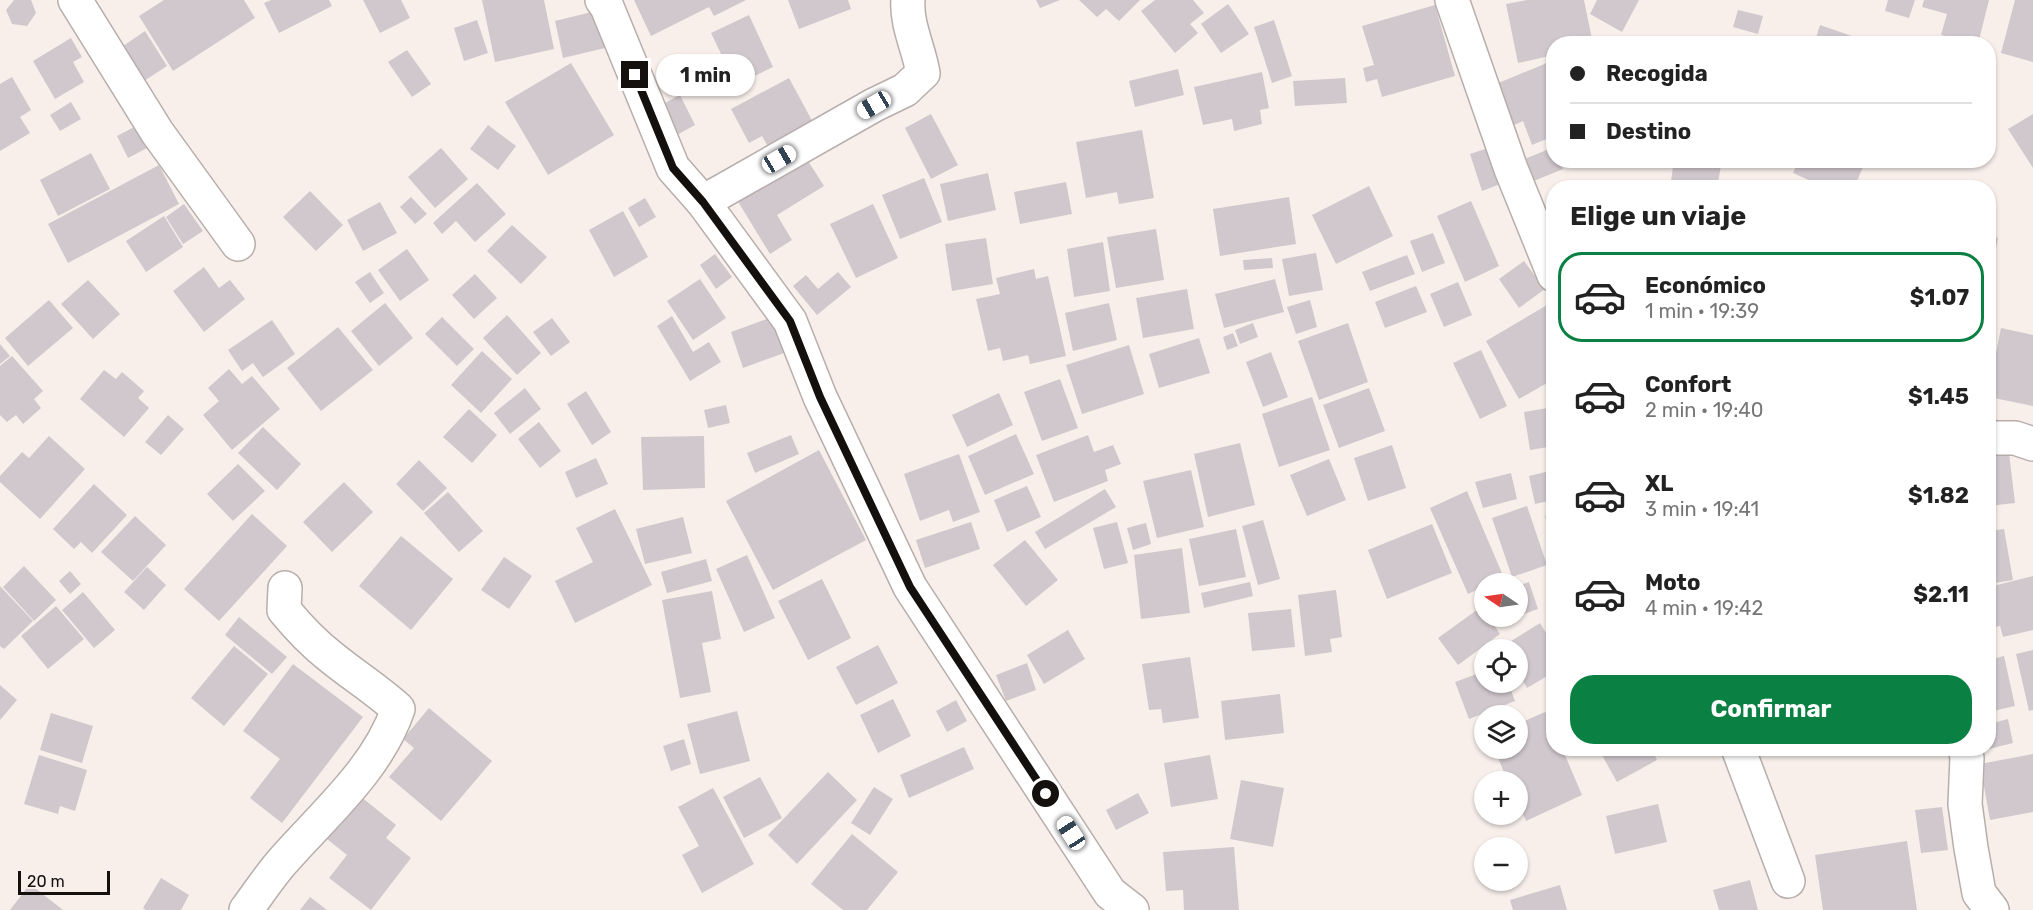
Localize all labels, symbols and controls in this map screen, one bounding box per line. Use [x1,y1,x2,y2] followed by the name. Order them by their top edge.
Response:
[656,54,755,96] callout: 1 min
[1606,60,1708,87] text: Recogida
[621,61,648,88] route end
[680,63,731,87] text: 1 min
[854,88,894,122] car
[1606,118,1691,145] text: Destino
[759,142,799,176] car
[1570,200,1746,232] text: Elige un viaje
[1573,270,1627,324] icon: car
[1645,272,1766,299] text: Económico
[1910,284,1969,311] text: $1.07
[1645,299,1759,323] text: 1 min · 19:39
[1573,369,1627,423] icon: car
[1645,371,1731,398] text: Confort
[1908,383,1969,410] text: $1.45
[1645,398,1763,422] text: 2 min · 19:40
[1573,468,1627,522] icon: car
[1645,470,1673,497] text: XL
[1908,482,1969,509] text: $1.82
[1645,497,1759,521] text: 3 min · 19:41
[1573,567,1627,621] icon: car
[1645,569,1700,596] text: Moto
[1474,573,1528,627] north arrow
[1474,573,1528,891] map controls
[1913,581,1969,608] text: $2.11
[1645,596,1763,620] text: 4 min · 19:42
[1474,639,1528,693] button: locate
[1570,675,1972,744] button: Confirmar
[1474,705,1528,759] button: layers
[1474,771,1528,825] button: +
[1032,780,1059,807] route start
[1054,813,1088,853] car
[1474,837,1528,891] button: −
[18,868,110,896] scale bar
[27,872,65,891] text: 20 m

